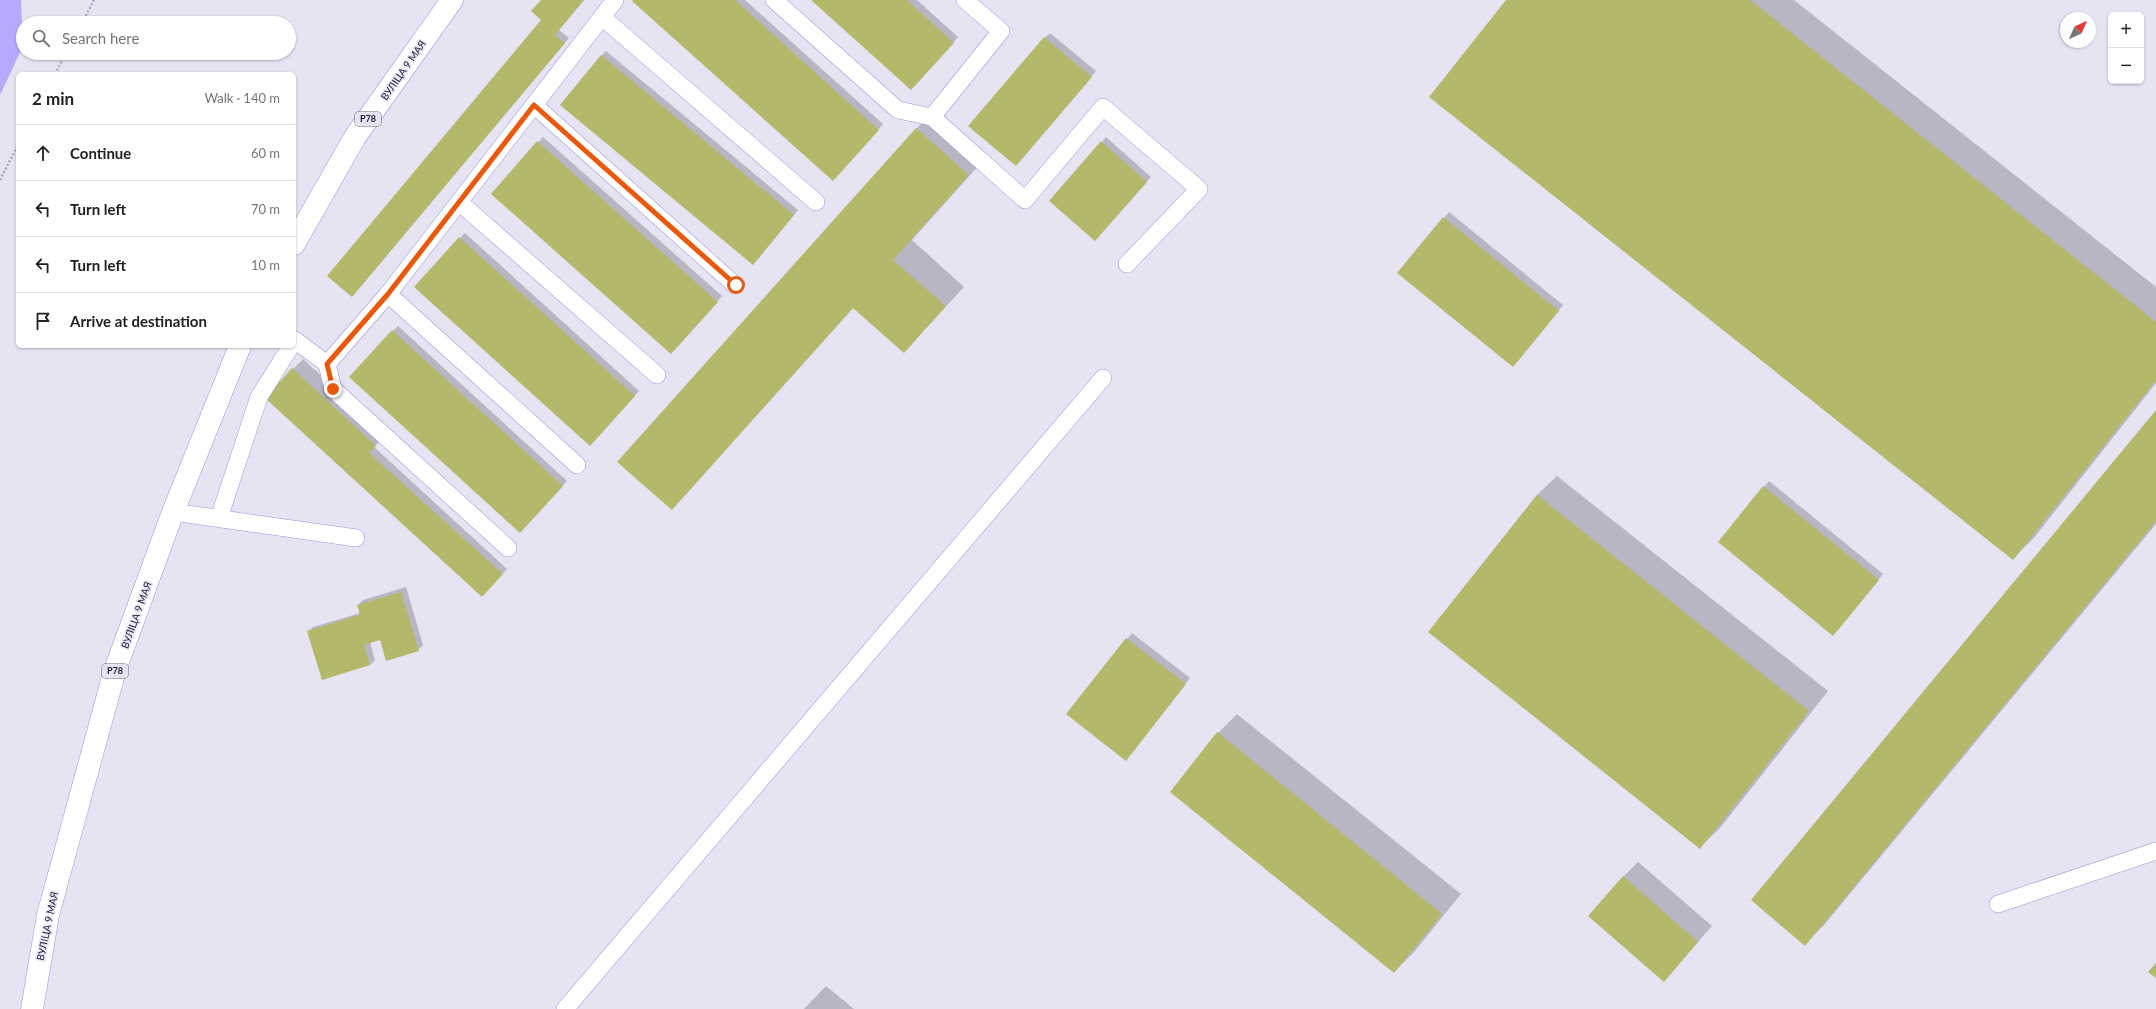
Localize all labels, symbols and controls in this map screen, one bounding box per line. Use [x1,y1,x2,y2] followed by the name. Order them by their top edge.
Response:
[2060,12,2096,48] north arrow
[2108,12,2144,84] map controls
[2108,12,2144,48] button: +
[16,16,296,60] search box
[30,27,52,49] icon: search
[62,29,139,47] text: Search here
[378,38,428,102] street label: ВУЛІЦА 9 МАЯ
[2108,48,2144,84] button: −
[32,88,74,109] text: 2 min
[204,90,280,106] text: Walk · 140 m
[355,112,381,126] road number: Р78
[32,142,54,164] icon: ahead
[70,144,131,162] text: Continue
[251,145,280,161] text: 60 m
[32,198,54,220] icon: left
[70,200,126,218] text: Turn left
[251,201,280,217] text: 70 m
[32,254,54,276] icon: left
[70,256,126,274] text: Turn left
[251,257,280,273] text: 10 m
[727,276,745,294] route start
[32,310,54,332] icon: arrive
[70,312,207,330] text: Arrive at destination
[324,380,342,398] route end
[118,580,154,650] street label: ВУЛІЦА 9 МАЯ
[102,664,128,678] road number: Р78
[34,890,60,962] street label: ВУЛІЦА 9 МАЯ

